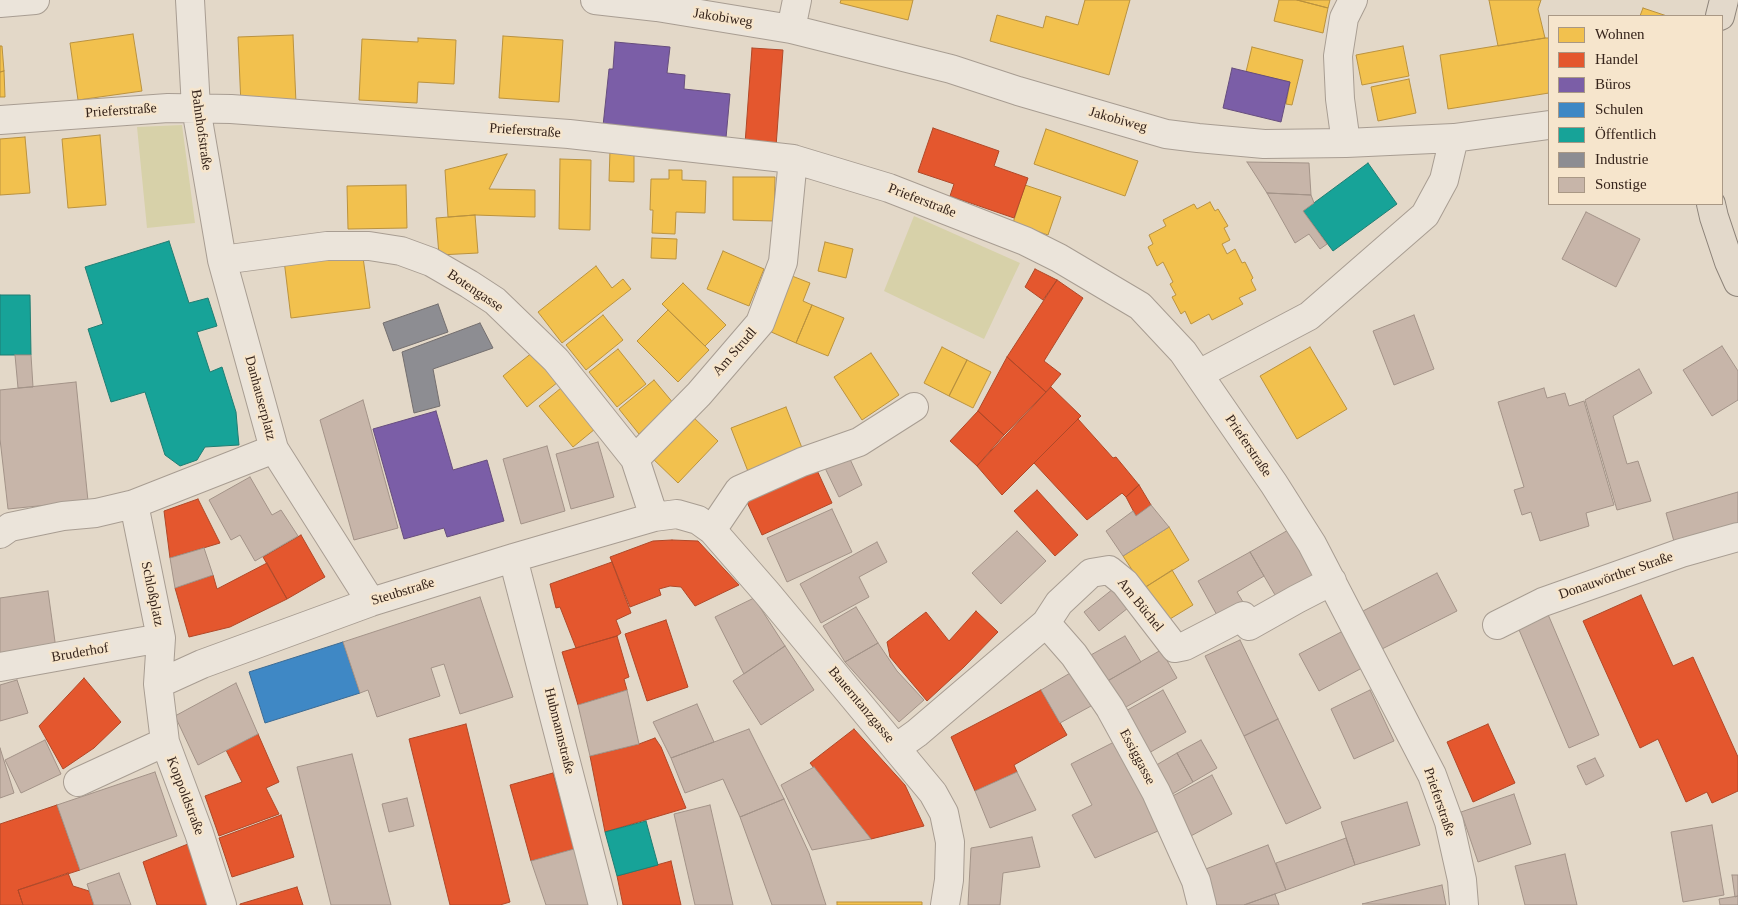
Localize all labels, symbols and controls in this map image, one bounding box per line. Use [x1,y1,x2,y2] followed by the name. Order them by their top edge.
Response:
[692,5,754,31] street label: Jakobiweg
[1548,15,1723,205] legend
[1595,26,1645,42] text: Wohnen
[1595,51,1638,67] text: Handel
[1595,76,1631,92] text: Büros
[187,88,215,172] street label: Bahnhofstraße
[85,100,157,122] street label: Prieferstraße
[1595,101,1643,117] text: Schulen
[1087,104,1149,136] street label: Jakobiweg
[489,120,561,142] street label: Prieferstraße
[1595,126,1656,142] text: Öffentlich
[1595,151,1648,167] text: Industrie
[1595,176,1647,192] text: Sonstige
[886,180,958,222] street label: Prieferstraße
[444,266,506,316] street label: Botengasse
[709,324,761,380] street label: Am Strudl
[241,354,279,442] street label: Danhauserplatz
[1221,412,1275,480] street label: Prieferstraße
[1556,549,1676,603] street label: Donauwörther Straße
[137,560,167,628] street label: Schloßplatz
[369,574,437,610] street label: Steubstraße
[1113,575,1167,635] street label: Am Büchel
[50,640,110,666] street label: Bruderhof
[824,664,898,746] street label: Bauerntanzgasse
[540,686,578,776] street label: Hubmannstraße
[1115,726,1159,788] street label: Essiggasse
[162,755,208,837] street label: Koppoldstraße
[1419,765,1459,839] street label: Prieferstraße

